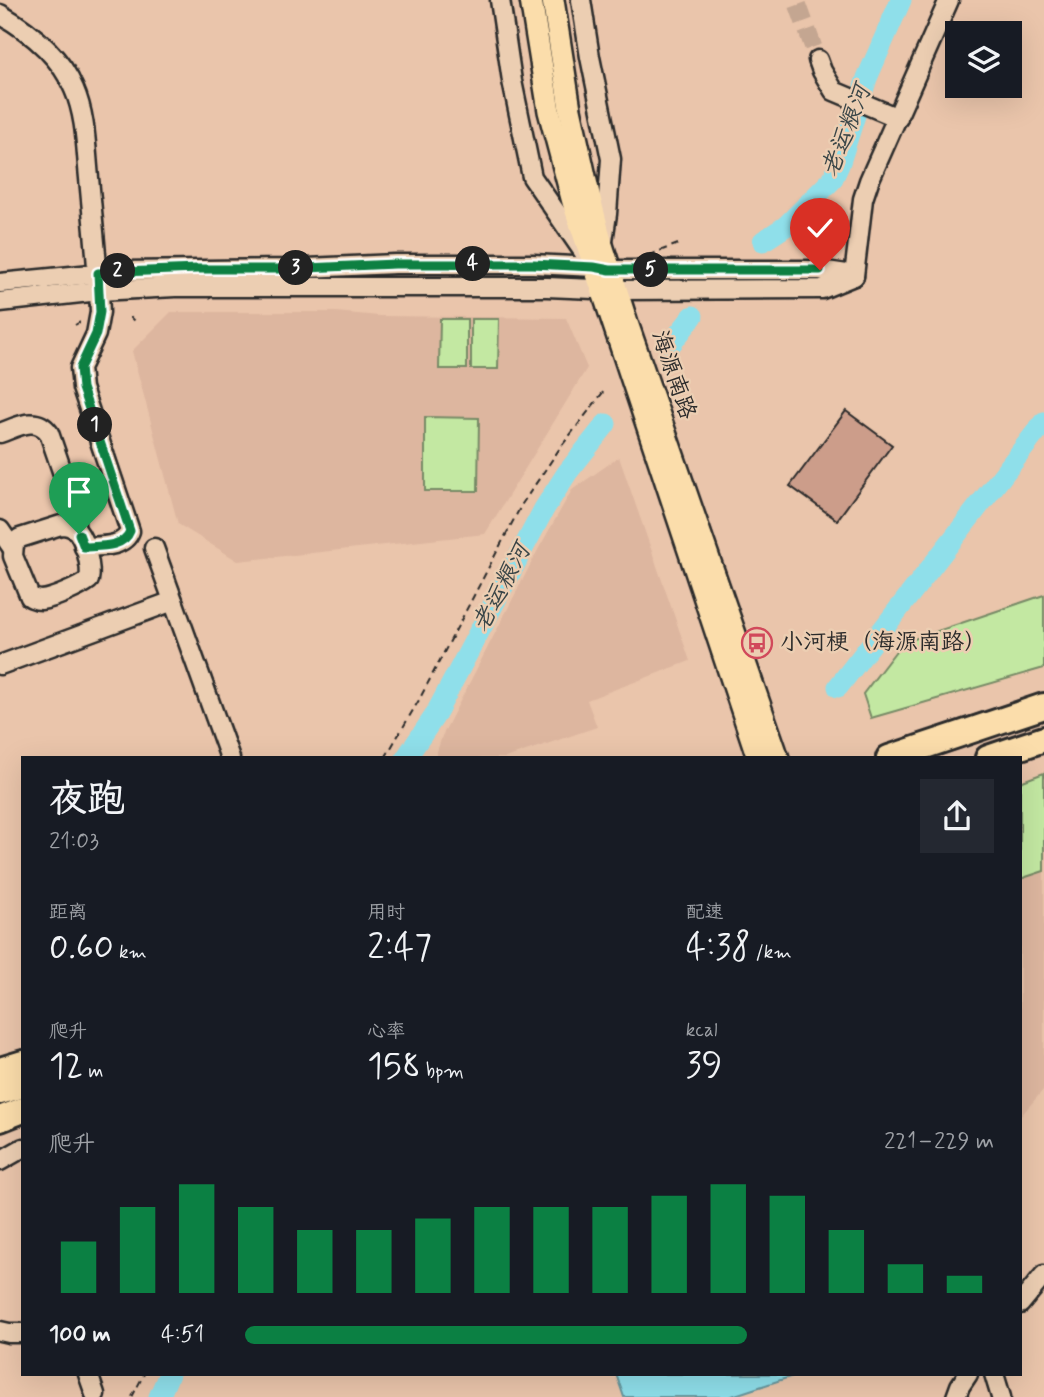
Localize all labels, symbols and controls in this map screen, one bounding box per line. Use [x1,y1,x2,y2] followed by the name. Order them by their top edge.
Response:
[945,21,1022,98] map controls
[945,21,1022,98] button: layers
[815,77,880,181] water label: 老运粮河
[790,198,850,270] pin
[801,209,839,247] icon: check
[456,246,490,282] pin: 4
[278,250,314,286] pin: 3
[467,251,478,276] text: 4
[634,252,668,288] pin: 5
[100,254,136,288] pin: 2
[291,255,300,280] text: 3
[645,257,656,282] text: 5
[113,258,122,283] text: 2
[644,327,702,423] street label: 海源南路
[78,408,112,442] pin: 1
[90,412,99,437] text: 1
[49,462,109,534] pin
[60,473,98,511] icon: arrive
[466,535,540,638] water label: 老运粮河
[740,626,774,660] bus stop icon: 小河梗（海源南路）
[780,628,987,658] place label: 小河梗（海源南路）
[49,776,125,825] text: 夜跑
[920,779,994,853] button: share
[49,827,99,857] text: 21:03
[49,900,87,925] text: 距离
[367,900,405,925] text: 用时
[686,900,724,925] text: 配速
[49,925,114,971] text: 0.60
[367,925,432,971] text: 2:47
[686,925,750,971] text: 4:38
[114,940,147,965] text: km
[750,940,792,965] text: /km
[686,1018,718,1043] text: kcal
[49,1019,87,1044] text: 爬升
[367,1019,405,1044] text: 心率
[686,1043,722,1089] text: 39
[49,1044,83,1090] text: 12
[367,1044,421,1090] text: 158
[83,1059,103,1084] text: m
[421,1059,464,1084] text: bpm
[884,1127,994,1157] text: 221–229 m
[49,1130,95,1160] text: 爬升
[49,1320,111,1350] text: 100 m
[161,1320,204,1350] text: 4:51

